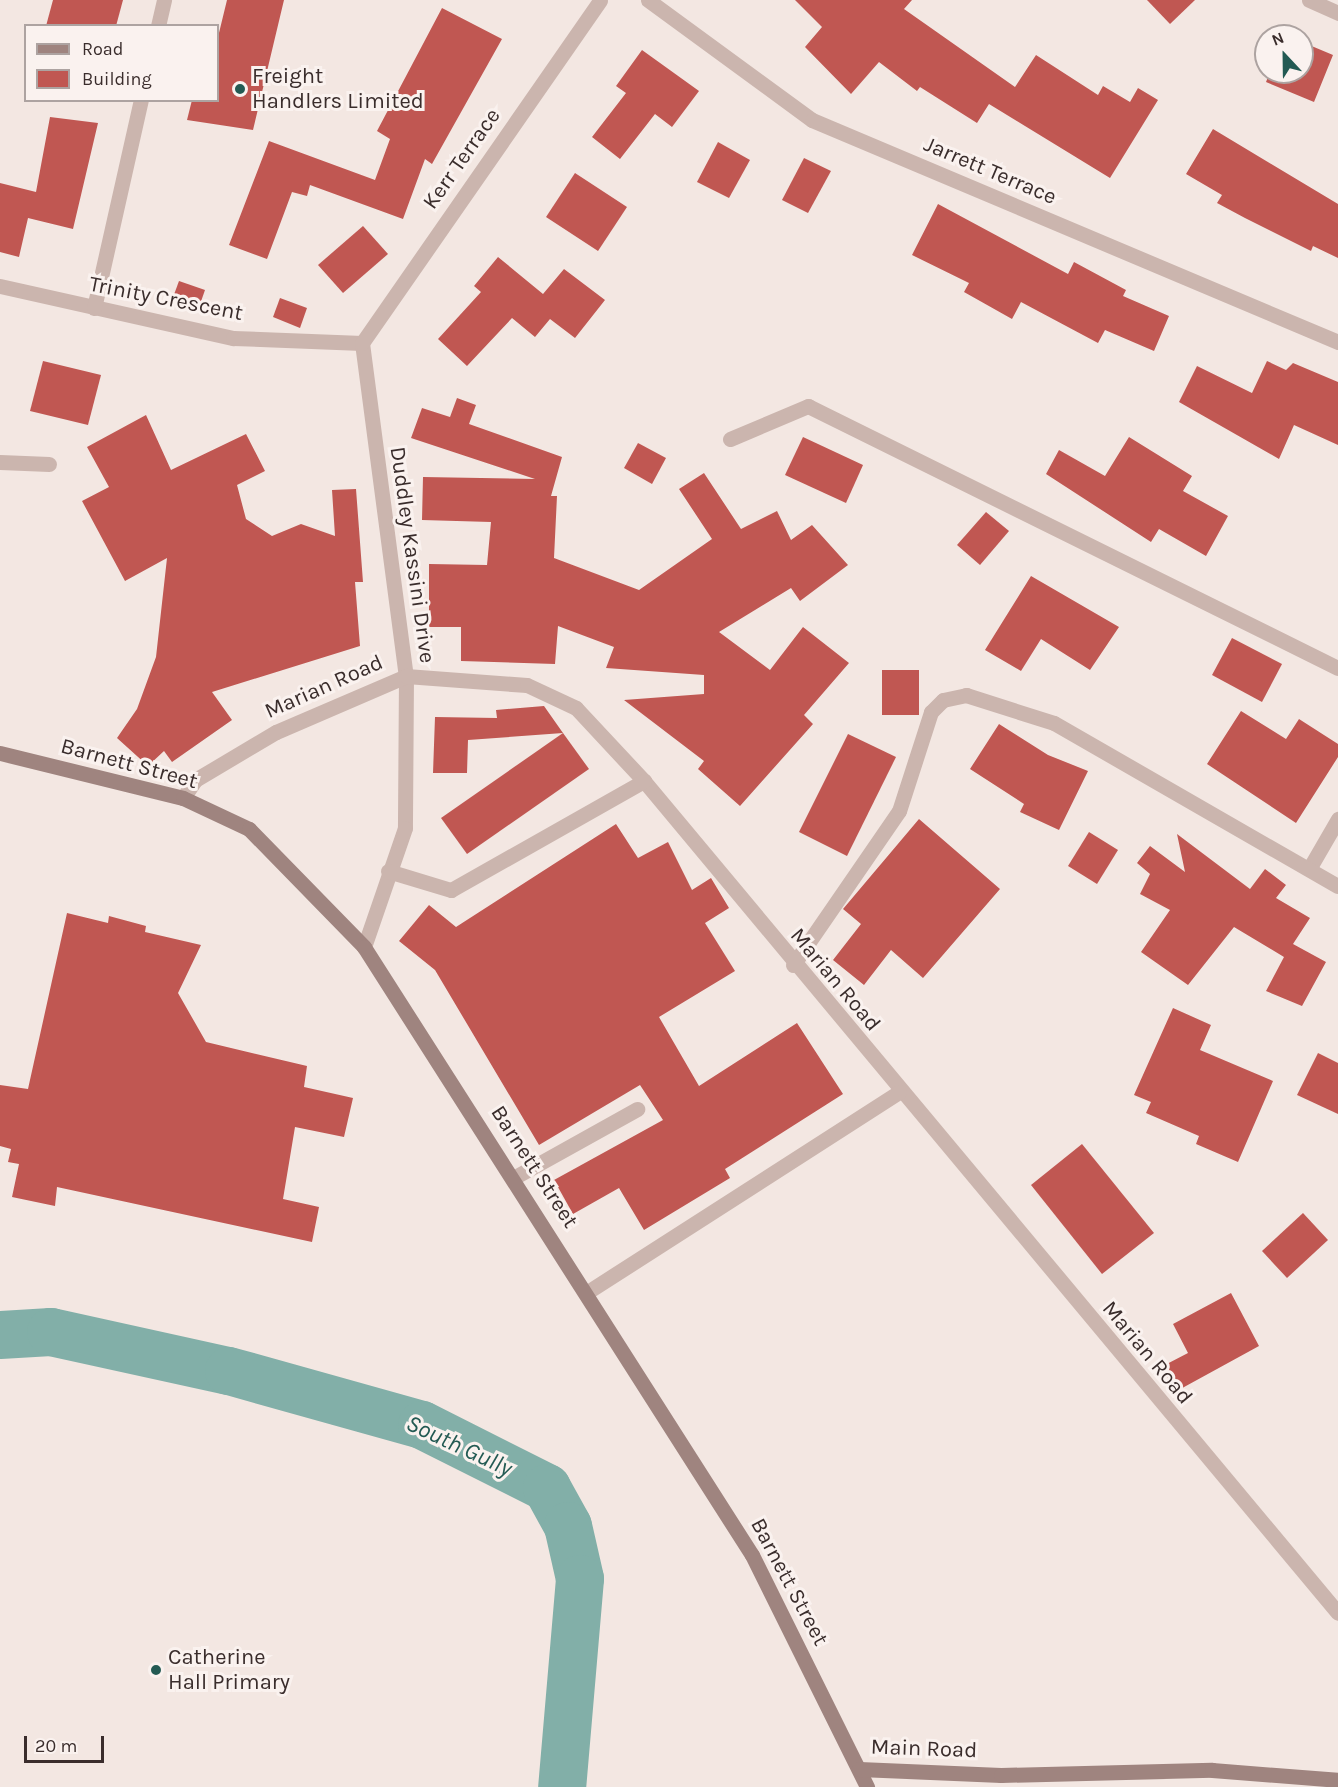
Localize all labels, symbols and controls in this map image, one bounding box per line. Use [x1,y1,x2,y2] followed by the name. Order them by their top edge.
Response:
[24,24,219,102] legend
[1254,24,1314,84] north arrow
[1269,28,1287,50] text: N
[82,38,123,60] text: Road
[252,63,424,114] place label: Freight Handlers Limited
[82,68,152,90] text: Building
[233,82,247,96] marker: Freight Handlers Limited
[418,103,506,215] street label: Kerr Terrace
[920,131,1060,211] street label: Jarrett Terrace
[87,271,245,327] street label: Trinity Crescent
[384,445,440,665] street label: Duddley Kassini Drive
[261,649,387,725] street label: Marian Road
[58,733,200,795] street label: Barnett Street
[784,923,886,1037] street label: Marian Road
[485,1101,583,1233] street label: Barnett Street
[1096,1296,1198,1410] street label: Marian Road
[401,1409,517,1483] water label: South Gully
[744,1514,834,1650] street label: Barnett Street
[168,1644,290,1696] place label: Catherine Hall Primary
[149,1663,163,1677] marker: Catherine Hall Primary
[27,1724,106,1762] scale bar
[870,1734,978,1764] street label: Main Road
[35,1735,77,1757] text: 20 m

